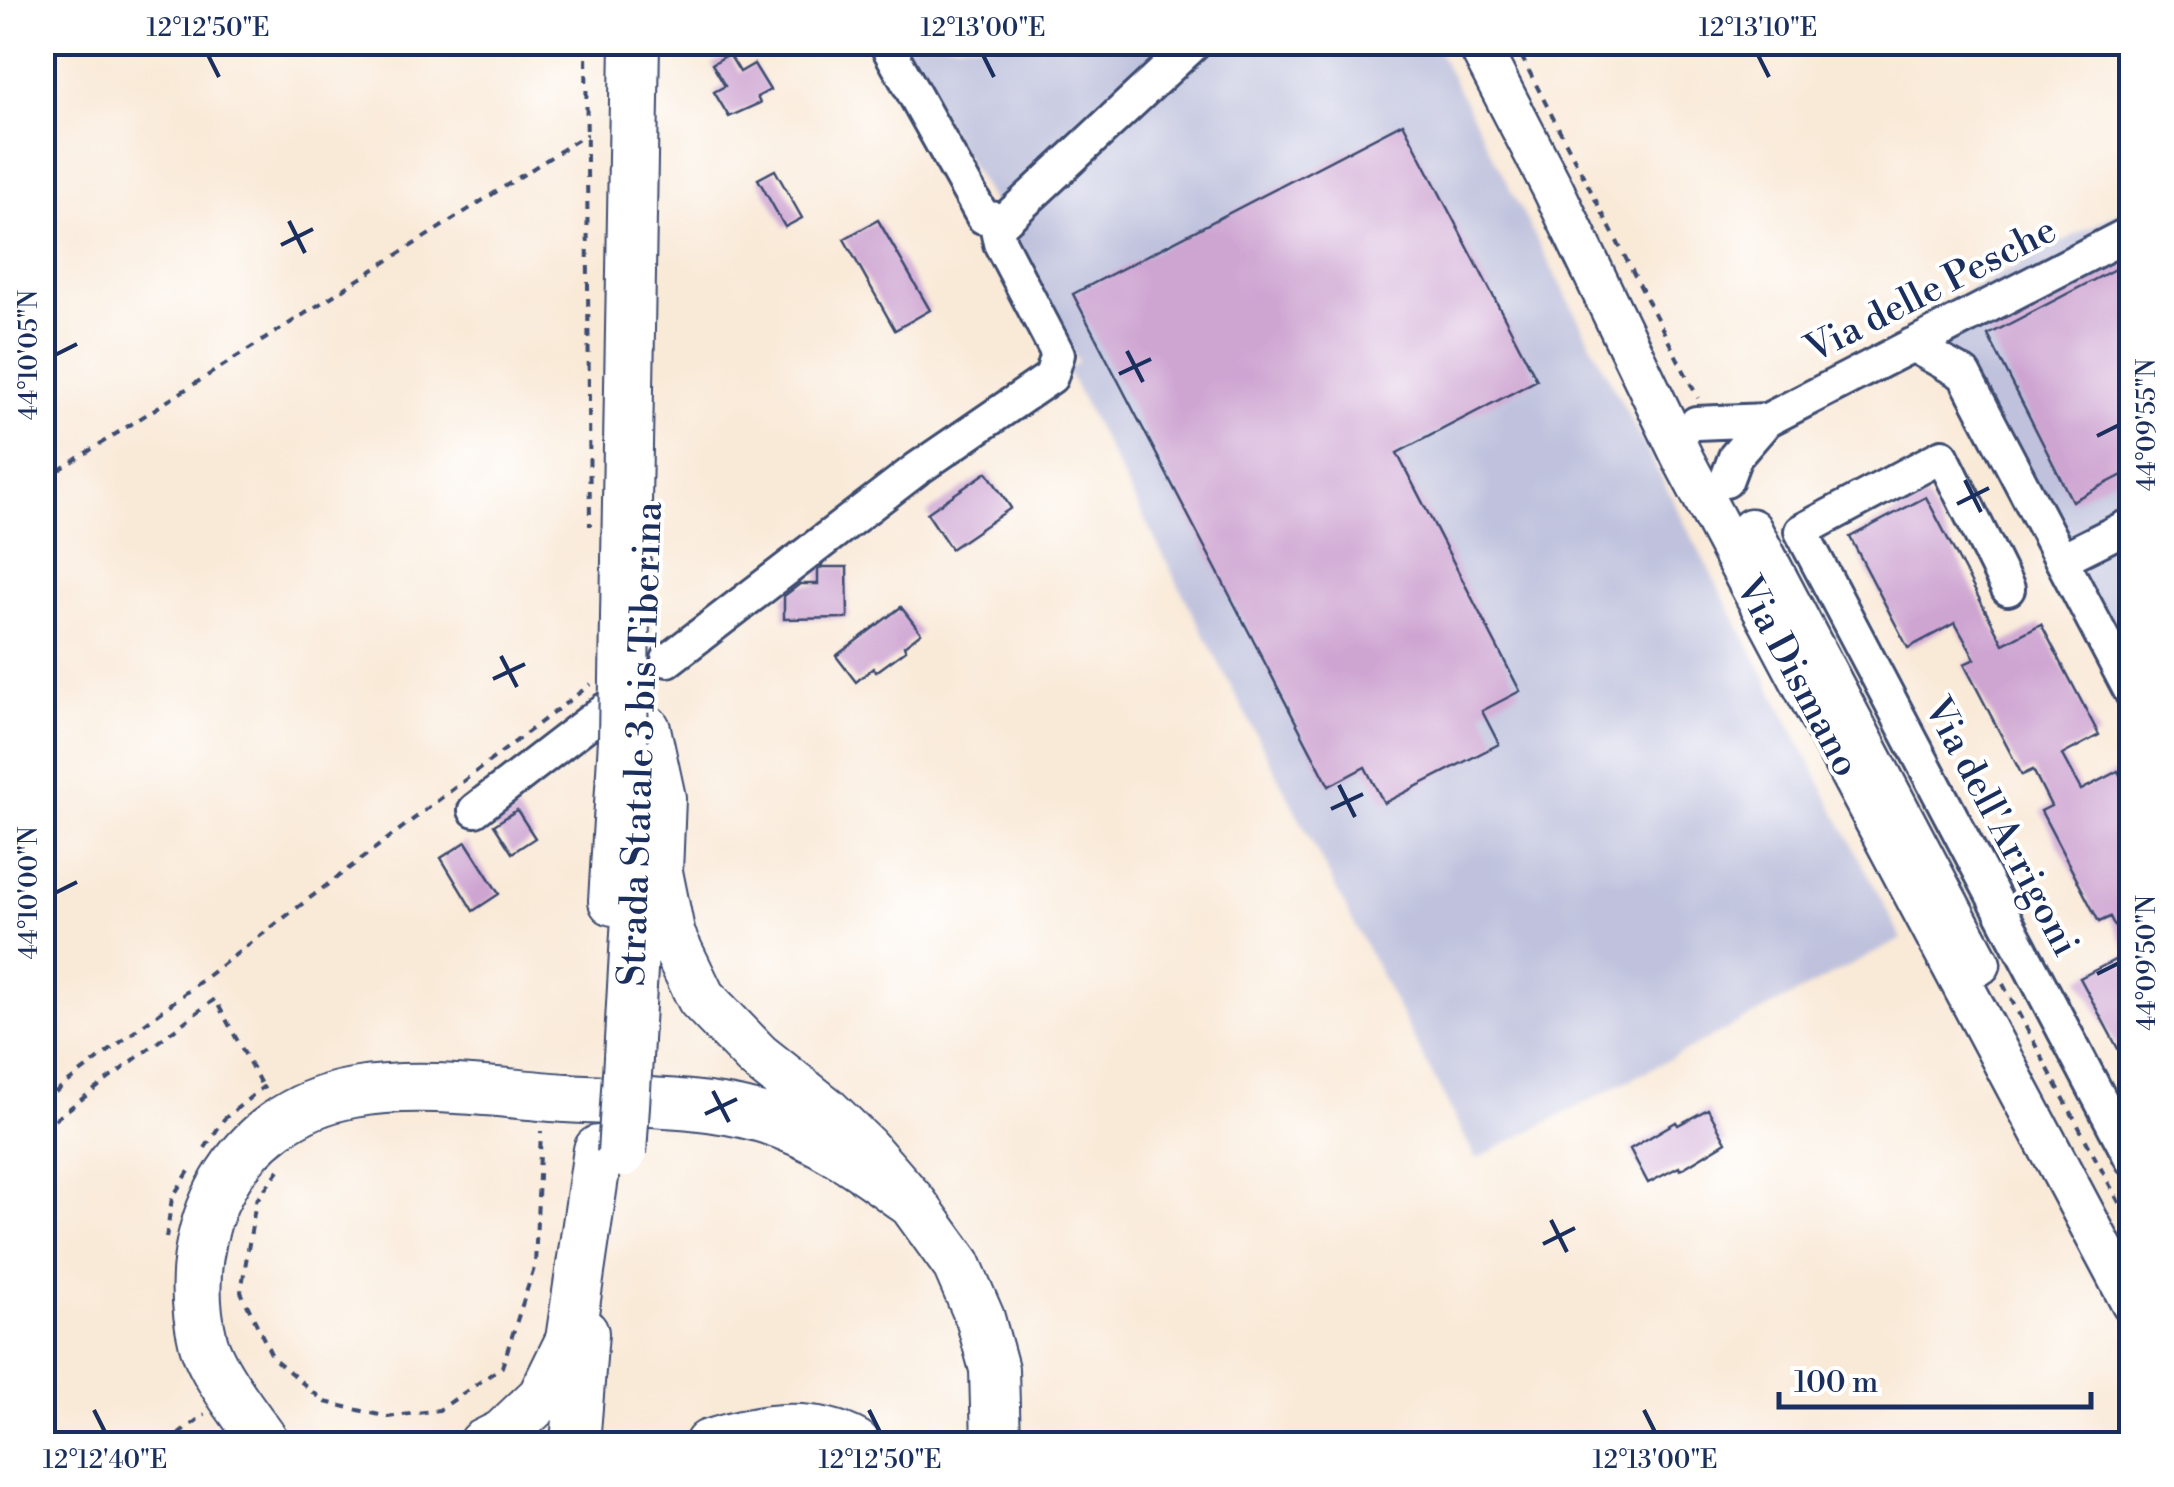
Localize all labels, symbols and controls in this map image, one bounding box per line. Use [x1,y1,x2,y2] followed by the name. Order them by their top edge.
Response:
[146,13,270,44] text: 12°12'50"E
[920,13,1046,44] text: 12°13'00"E
[1699,13,1817,44] text: 12°13'10"E
[1797,207,2064,374] street label: Via delle Pesche
[14,289,45,420] text: 44°10'05"N
[2132,358,2163,491] text: 44°09'55"N
[609,500,673,987] street label: Strada Statale 3 bis Tiberina
[1724,568,1869,785] street label: Via Dismano
[1913,689,2089,964] street label: Via dell'Arrigoni
[14,826,45,960] text: 44°10'00"N
[2132,895,2163,1031] text: 44°09'50"N
[1779,1347,2092,1409] scale bar
[1794,1364,1878,1402] text: 100 m
[43,1445,167,1476] text: 12°12'40"E
[818,1445,942,1476] text: 12°12'50"E
[1592,1445,1718,1476] text: 12°13'00"E

